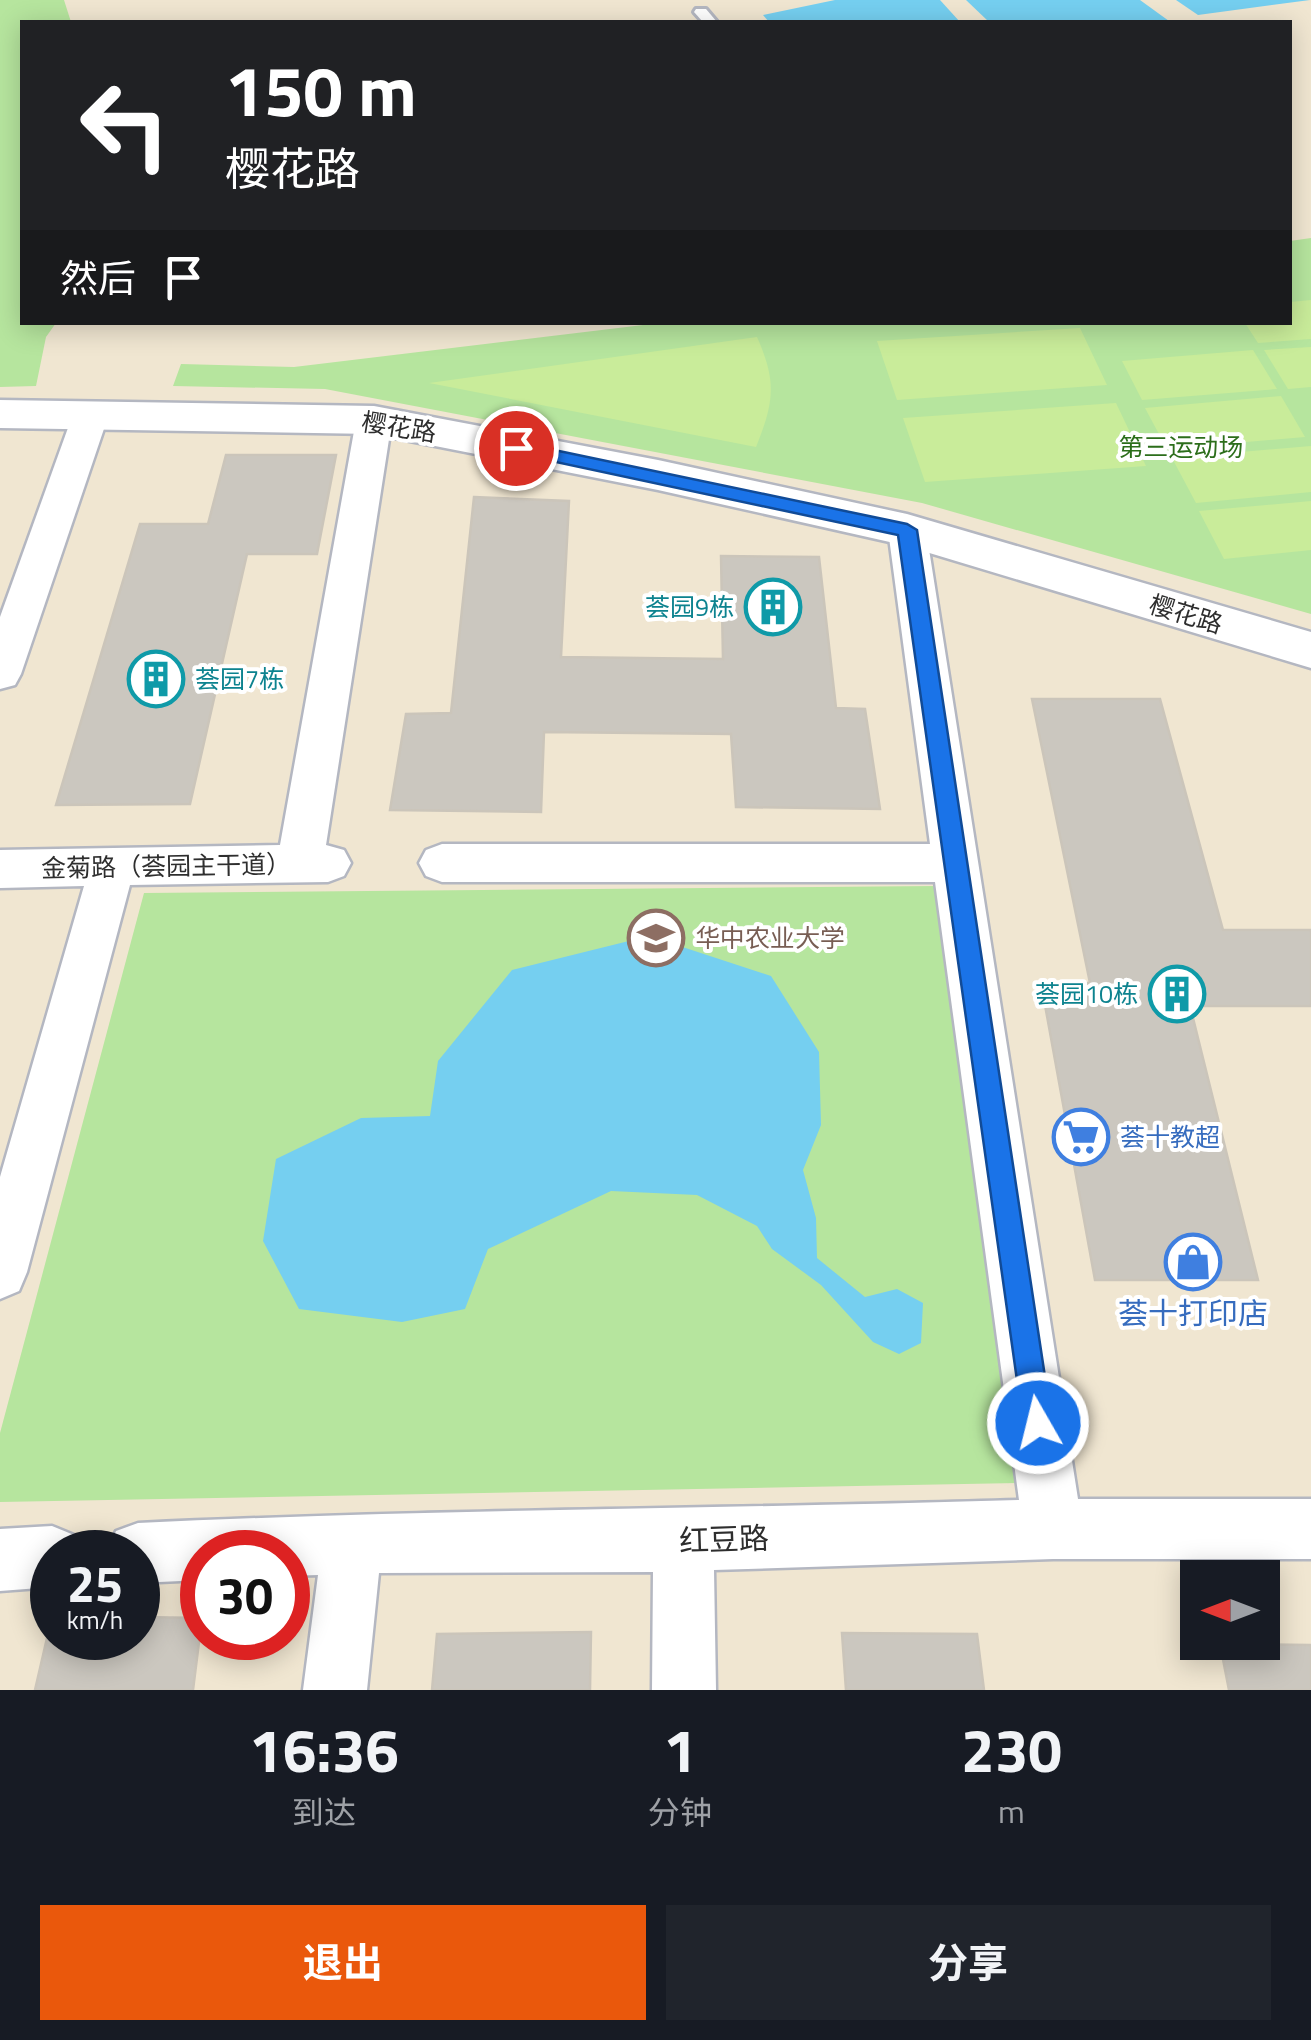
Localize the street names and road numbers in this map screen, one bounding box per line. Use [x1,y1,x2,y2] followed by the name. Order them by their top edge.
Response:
[359,402,439,452] street label: 樱花路
[1145,585,1227,643] street label: 樱花路
[41,845,291,887] street label: 金菊路（荟园主干道）
[678,1514,770,1564] street label: 红豆路

